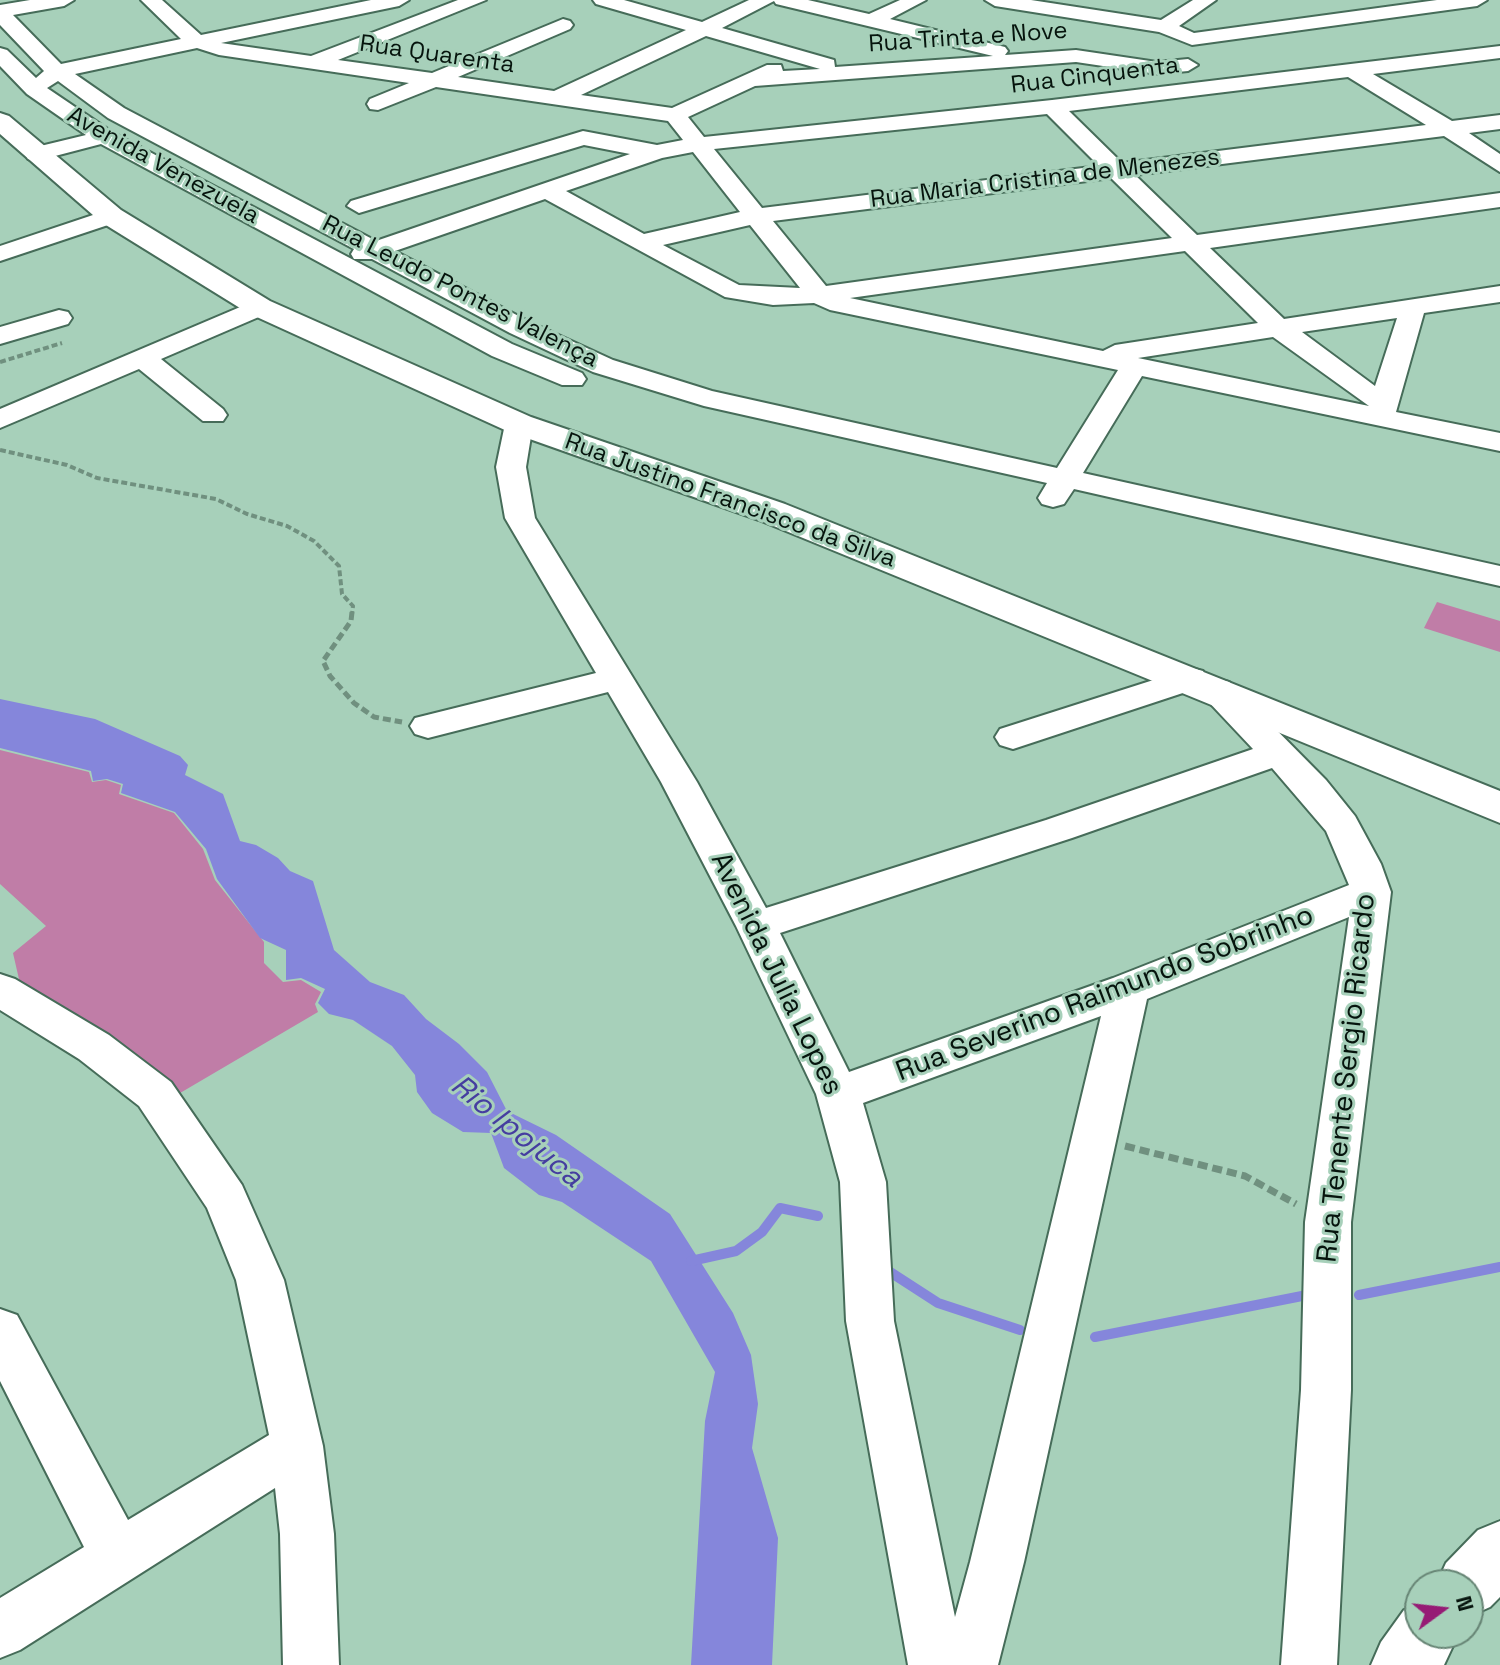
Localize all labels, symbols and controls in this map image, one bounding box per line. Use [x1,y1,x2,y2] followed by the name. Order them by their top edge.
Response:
[867,17,1069,59] street label: Rua Trinta e Nove
[358,30,516,80] street label: Rua Quarenta
[1009,51,1181,101] street label: Rua Cinquenta
[62,101,264,231] street label: Avenida Venezuela
[869,143,1221,215] street label: Rua Maria Cristina de Menezes
[317,210,603,374] street label: Rua Leudo Pontes Valença
[561,428,899,574] street label: Rua Justino Francisco da Silva
[703,847,849,1101] street label: Avenida Julia Lopes
[1311,892,1383,1264] street label: Rua Tenente Sergio Ricardo
[892,899,1318,1089] street label: Rua Severino Raimundo Sobrinho
[443,1068,589,1196] water label: Rio Ipojuca
[1404,1569,1484,1649] north arrow
[1450,1593,1481,1614] text: N

